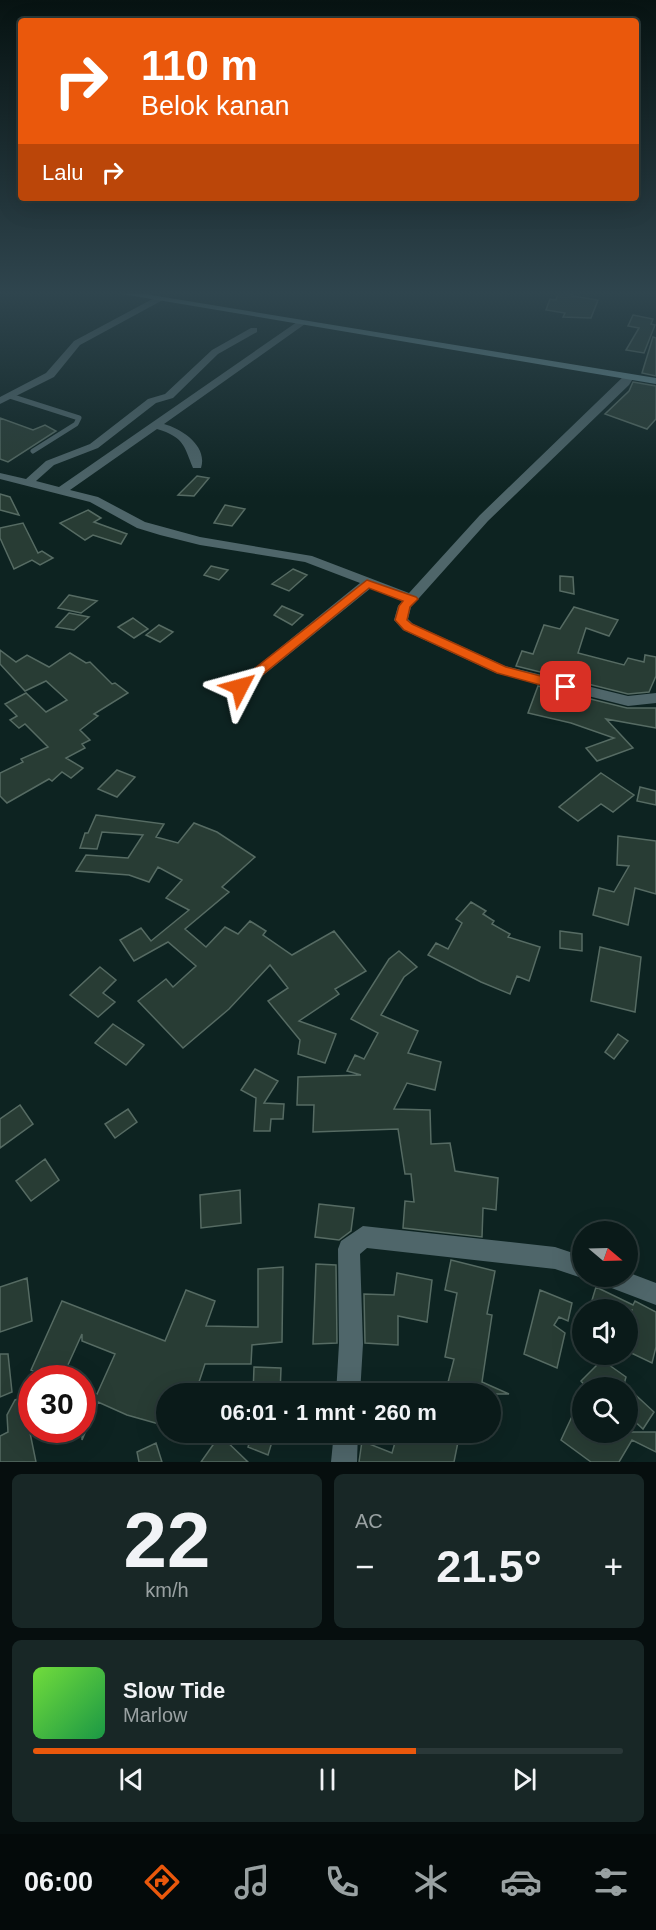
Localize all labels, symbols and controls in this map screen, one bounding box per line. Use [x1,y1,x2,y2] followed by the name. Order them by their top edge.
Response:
[42,42,120,120] icon: right
[141,42,258,89] text: 110 m
[141,91,290,121] text: Belok kanan
[96,156,129,189] icon: right
[42,160,84,185] text: Lalu
[208,655,272,719] position arrow
[540,661,591,712] pin
[549,670,582,703] icon: arrive
[572,1221,638,1287] north arrow
[572,1221,638,1443] map controls
[572,1299,638,1365] button: sound
[18,1365,96,1443] speed limit sign: 30
[572,1377,638,1443] button: search
[220,1400,437,1425] text: 06:01 · 1 mnt · 260 m
[124,1496,210,1584] text: 22
[355,1510,383,1532] text: AC
[436,1541,542,1592] text: 21.5°
[355,1548,374,1585] text: −
[604,1548,623,1585] text: +
[145,1579,189,1601] text: km/h
[123,1678,225,1703] text: Slow Tide
[123,1704,187,1726] text: Marlow
[115,1763,148,1796] icon: previous
[311,1763,344,1796] icon: pause
[508,1763,541,1796] icon: next
[141,1861,183,1903] icon: directions
[231,1861,273,1903] icon: music
[321,1861,363,1903] icon: phone
[410,1861,452,1903] icon: climate
[500,1861,542,1903] icon: car
[590,1861,632,1903] icon: filters
[24,1867,93,1897] text: 06:00

